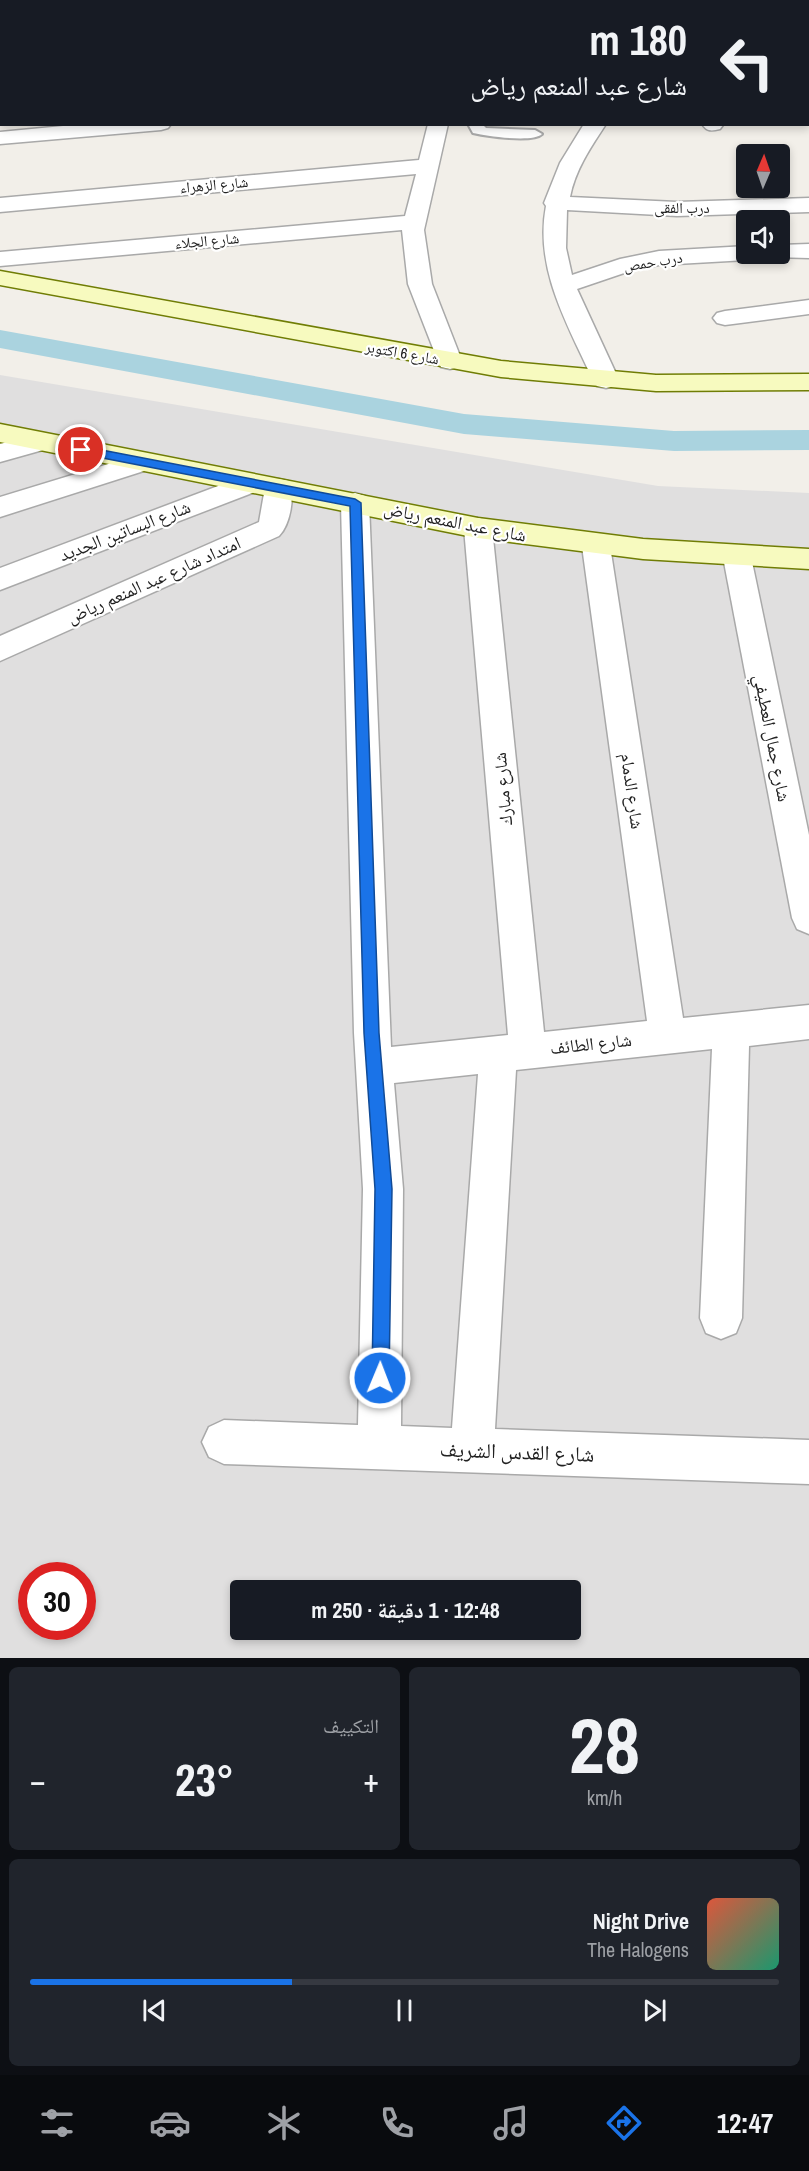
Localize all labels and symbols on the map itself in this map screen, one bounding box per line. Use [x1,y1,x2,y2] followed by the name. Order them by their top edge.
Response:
[736,144,790,198] north arrow
[179,171,249,198] street label: شارع الزهراء
[654,197,710,218] street label: درب الفقى
[174,227,240,254] street label: شارع الجلاء
[622,247,684,277] street label: درب حمص
[363,336,441,369] street label: شارع 6 اكتوبر
[55,424,106,475] pin
[56,494,194,567] street label: شارع البساتين الجديد
[382,495,528,548] street label: شارع عبد المنعم رياض
[63,530,245,629] street label: امتداد شارع عبد المنعم رياض
[745,672,797,804] street label: شارع جمال العطيفي
[487,751,518,827] street label: شارع مبارك
[615,751,650,831] street label: شارع الدمام
[549,1027,633,1060] street label: شارع الطائف
[348,1346,412,1410] position arrow
[439,1434,595,1469] street label: شارع القدس الشريف
[18,1562,96,1640] speed limit sign: 30

